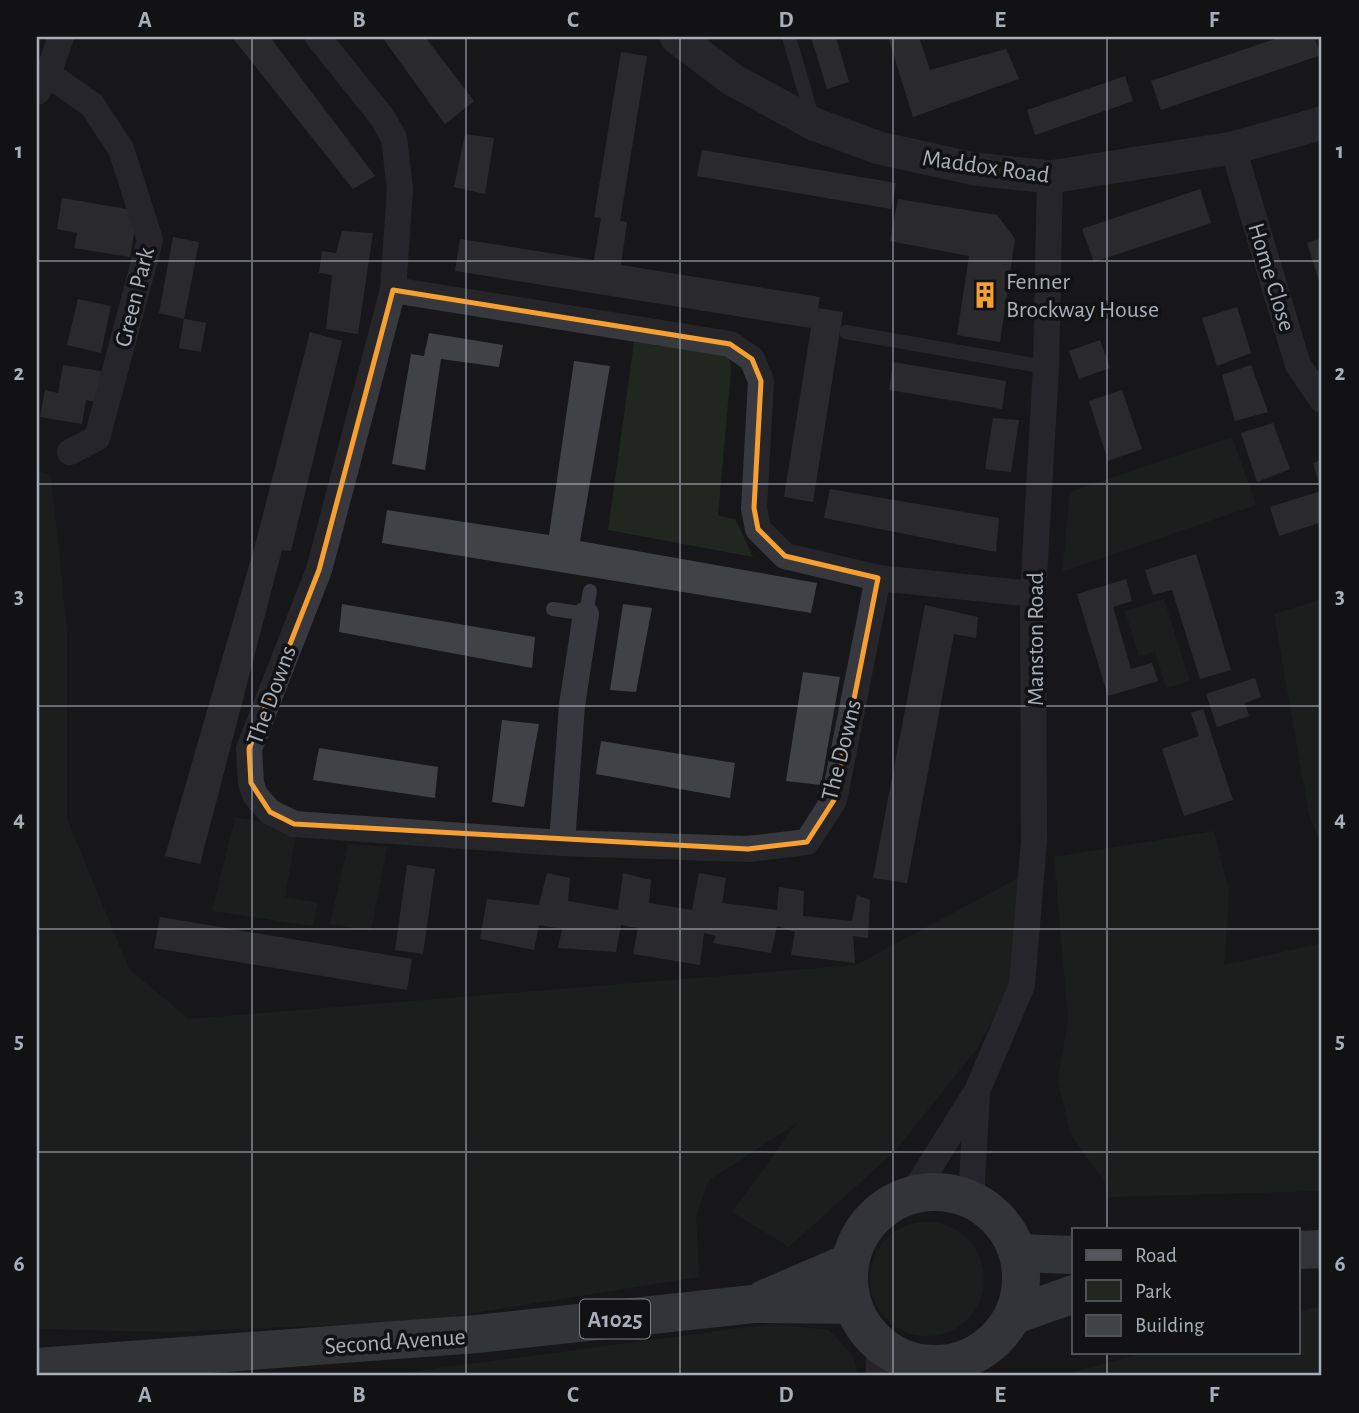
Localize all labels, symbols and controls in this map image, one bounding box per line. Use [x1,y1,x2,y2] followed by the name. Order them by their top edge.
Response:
[138,9,152,32] text: A
[352,9,366,32] text: B
[567,9,579,32] text: C
[778,9,794,32] text: D
[994,9,1006,32] text: E
[1209,9,1220,32] text: F
[15,140,23,163] text: 1
[1336,140,1344,163] text: 1
[921,146,1051,188] street label: Maddox Road
[1243,220,1299,334] street label: Home Close
[111,245,159,349] street label: Green Park
[1006,270,1159,322] place label: Fenner Brockway House
[970,280,1000,310] building icon: Fenner Brockway House
[14,362,25,385] text: 2
[1335,362,1346,385] text: 2
[1024,572,1048,706] street label: Manston Road
[14,585,24,608] text: 3
[1335,585,1345,608] text: 3
[243,643,301,748] street label: The Downs
[818,697,866,803] street label: The Downs
[13,808,25,831] text: 4
[1334,808,1346,831] text: 4
[14,1030,24,1053] text: 5
[1335,1030,1345,1053] text: 5
[1072,1228,1300,1354] legend
[1135,1245,1177,1266] text: Road
[13,1253,25,1276] text: 6
[1334,1253,1346,1276] text: 6
[1135,1281,1172,1302] text: Park
[580,1300,650,1338] road number: A1025
[1135,1315,1205,1336] text: Building
[324,1325,466,1359] street label: Second Avenue
[138,1384,152,1407] text: A
[352,1384,366,1407] text: B
[567,1384,579,1407] text: C
[778,1384,794,1407] text: D
[994,1384,1006,1407] text: E
[1209,1384,1220,1407] text: F

